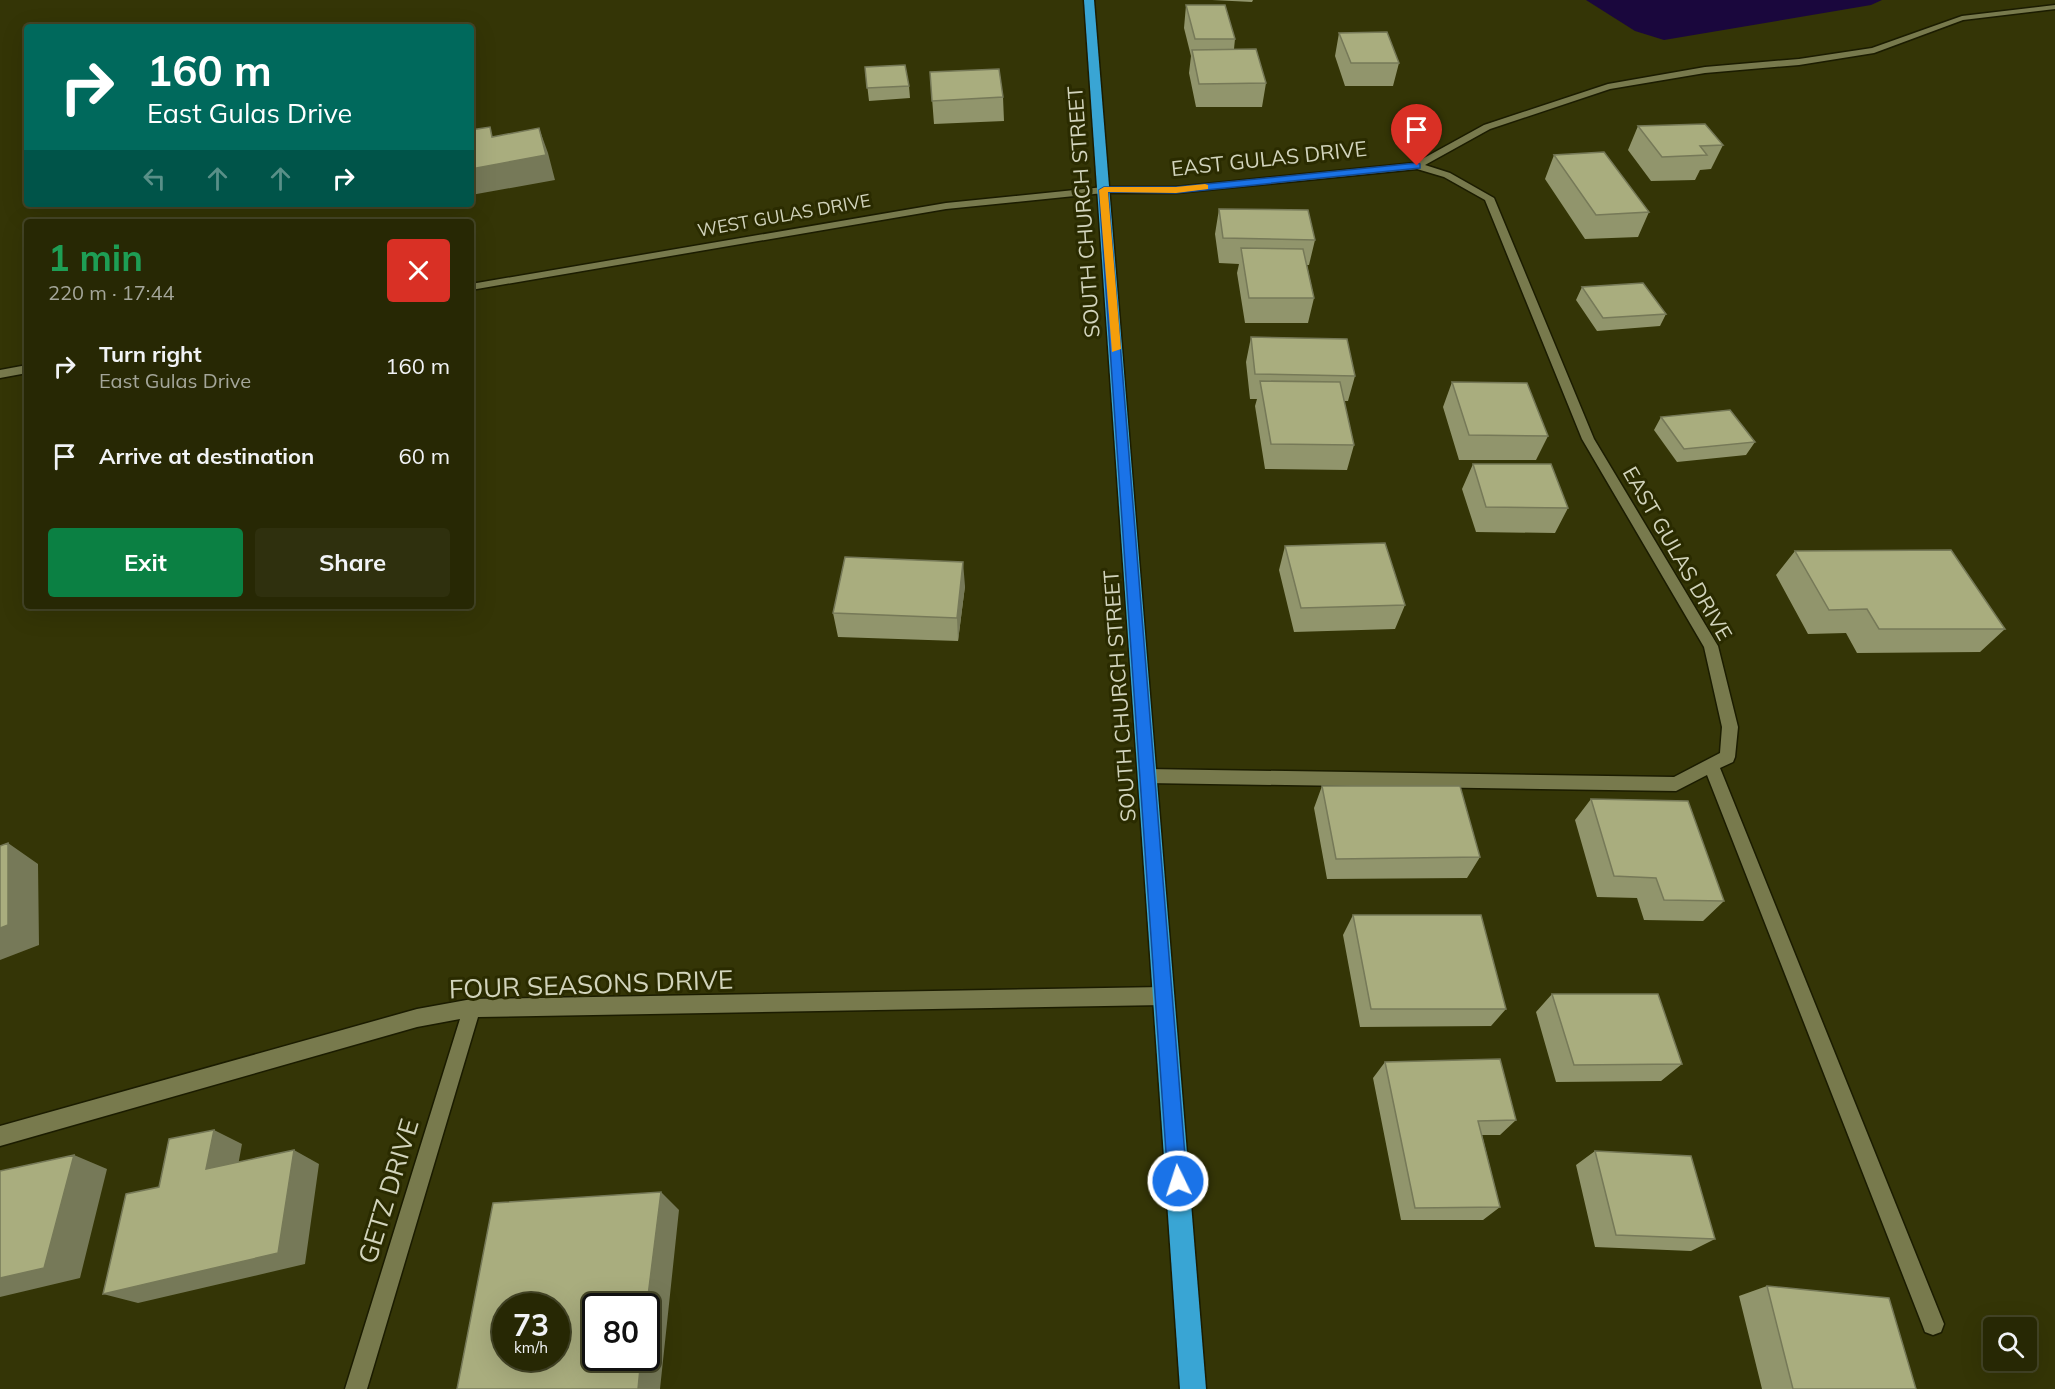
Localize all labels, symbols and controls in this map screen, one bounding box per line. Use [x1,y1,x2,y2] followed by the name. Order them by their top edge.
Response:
[147,44,272,97] text: 160 m
[48,48,126,126] icon: right
[1061,85,1105,339] street label: SOUTH CHURCH STREET
[147,96,352,130] text: East Gulas Drive
[1391,104,1442,166] pin
[1400,113,1433,146] icon: arrive
[1170,135,1368,181] street label: EAST GULAS DRIVE
[138,162,171,195] icon: left
[201,162,234,195] icon: ahead
[264,162,297,195] icon: ahead
[327,162,360,195] icon: right
[696,188,872,242] street label: WEST GULAS DRIVE
[48,235,143,280] text: 1 min
[387,239,450,302] button: close
[48,280,174,305] text: 220 m · 17:44
[99,340,202,368] text: Turn right
[48,350,81,383] icon: right
[385,352,450,380] text: 160 m
[99,368,251,393] text: East Gulas Drive
[48,440,81,473] icon: arrive
[99,442,314,470] text: Arrive at destination
[399,442,450,470] text: 60 m
[1618,461,1738,645] street label: EAST GULAS DRIVE
[48,528,243,597] button: Exit
[255,528,450,597] button: Share
[1097,569,1141,823] street label: SOUTH CHURCH STREET
[448,963,734,1005] street label: FOUR SEASONS DRIVE
[350,1115,426,1267] street label: GETZ DRIVE
[1146,1149,1210,1213] position arrow
[582,1293,660,1371] speed limit sign: 80
[513,1306,549,1344] text: 73
[1983,1317,2037,1371] map controls
[1983,1317,2037,1371] button: search
[514,1338,548,1357] text: km/h

